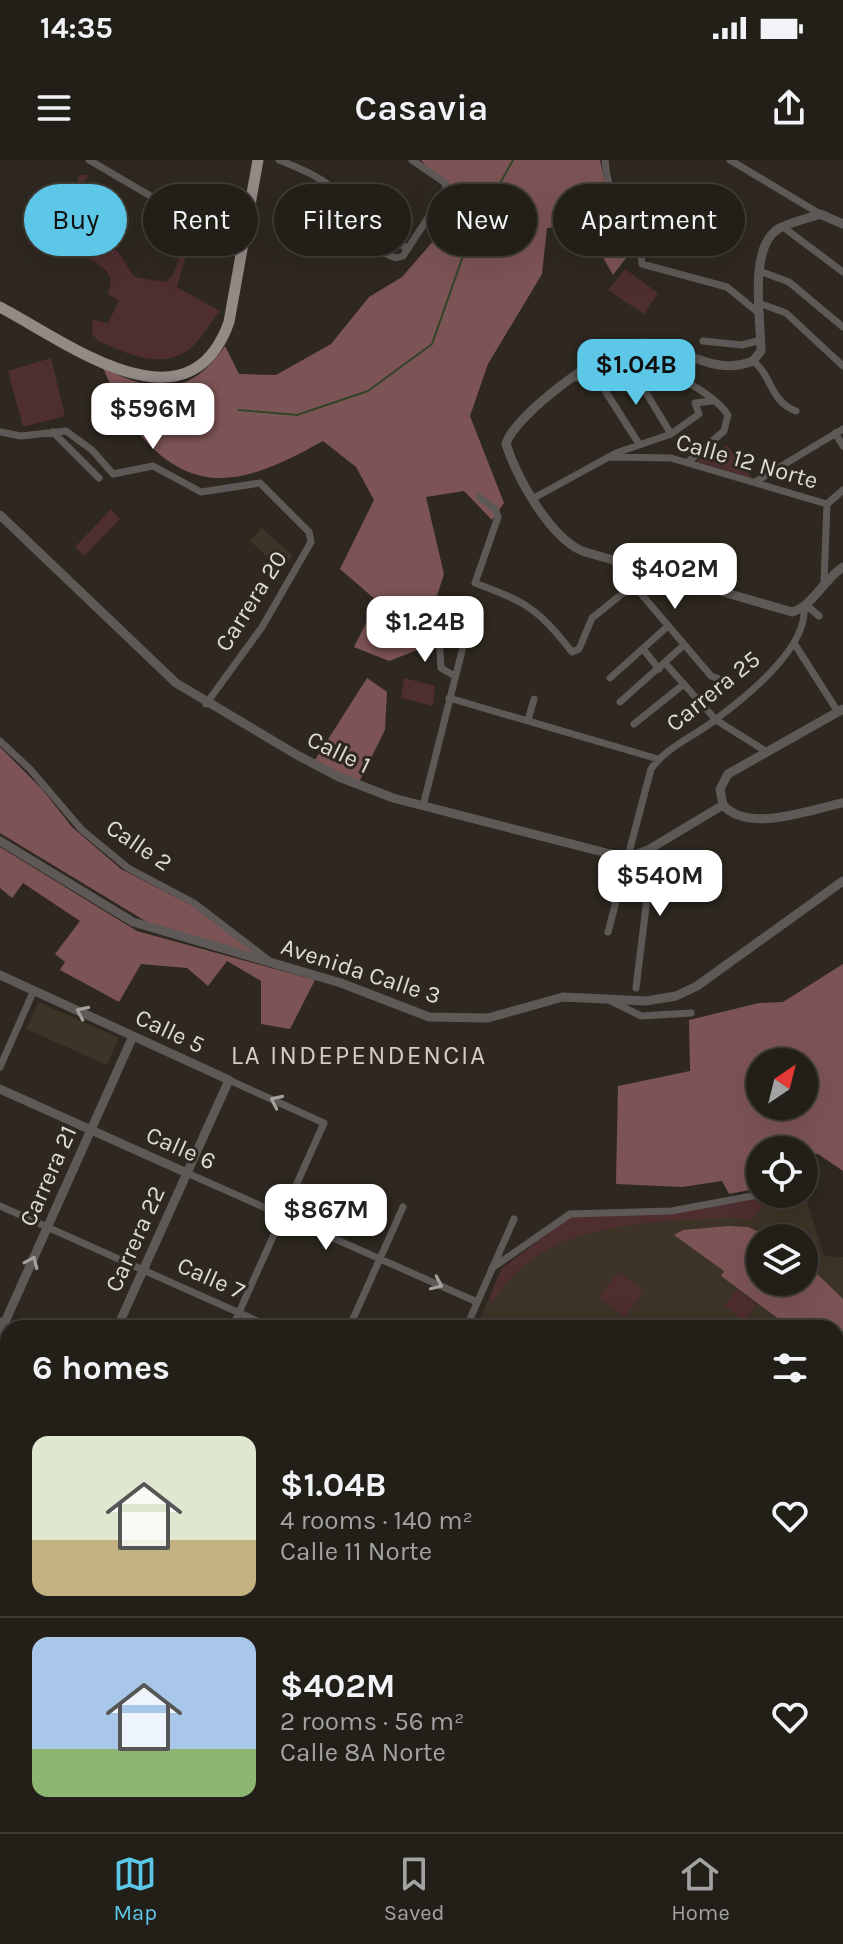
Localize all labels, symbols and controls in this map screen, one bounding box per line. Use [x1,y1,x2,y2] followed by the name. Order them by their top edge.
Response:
[40,10,113,46] text: 14:35
[32,86,76,130] icon: menu
[767,86,811,130] icon: share
[355,87,488,129] text: Casavia
[24,184,127,256] chip: Buy
[143,184,258,256] chip: Rent
[274,184,411,256] chip: Filters
[427,184,537,256] chip: New
[553,184,745,256] chip: Apartment
[571,339,701,407] pin: $1.04B
[595,349,677,380] text: $1.04B
[97,383,209,451] pin: $596M
[109,393,197,424] text: $596M
[673,427,821,495] street label: Calle 12 Norte
[619,543,731,611] pin: $402M
[209,546,293,656] street label: Carrera 20
[631,553,719,584] text: $402M
[360,596,490,664] pin: $1.24B
[385,606,465,637] text: $1.24B
[660,645,766,737] street label: Carrera 25
[303,725,375,779] street label: Calle 1
[101,813,177,877] street label: Calle 2
[604,850,716,918] pin: $540M
[616,860,704,891] text: $540M
[278,932,444,1010] street label: Avenida Calle 3
[131,1003,209,1059] street label: Calle 5
[75,1006,90,1022] one-way arrow
[231,1040,487,1071] district label: LA INDEPENDENCIA
[746,1048,818,1120] north arrow
[746,1048,818,1296] map controls
[270,1095,285,1111] one-way arrow
[142,1120,220,1176] street label: Calle 6
[13,1121,83,1231] street label: Carrera 21
[746,1136,818,1208] button: locate
[99,1182,171,1296] street label: Carrera 22
[270,1184,382,1252] pin: $867M
[283,1194,369,1225] text: $867M
[746,1224,818,1296] button: layers
[173,1251,249,1305] street label: Calle 7
[22,1256,38,1270] one-way arrow
[429,1275,444,1291] one-way arrow
[768,1346,812,1390] icon: filters
[32,1348,170,1388] text: 6 homes
[280,1465,387,1505] text: $1.04B
[96,1468,192,1564] icon: home
[768,1494,812,1538] icon: heart
[280,1505,473,1536] text: 4 rooms · 140 m²
[280,1536,432,1567] text: Calle 11 Norte
[280,1666,395,1706] text: $402M
[96,1669,192,1765] icon: home
[768,1695,812,1739] icon: heart
[280,1706,465,1737] text: 2 rooms · 56 m²
[280,1737,446,1768] text: Calle 8A Norte
[113,1852,157,1926] tab: Map
[384,1852,445,1926] tab: Saved
[671,1852,730,1926] tab: Home

